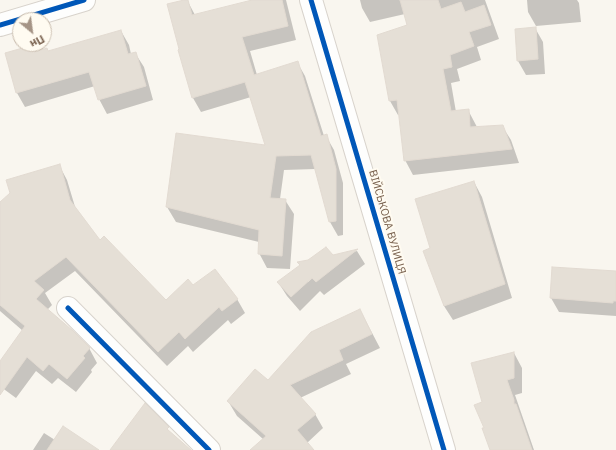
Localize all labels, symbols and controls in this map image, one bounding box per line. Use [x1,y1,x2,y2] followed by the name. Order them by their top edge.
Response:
[12,12,52,52] north arrow
[28,32,47,51] text: Пн
[366,168,408,276] street label: ВІЙСЬКОВА ВУЛИЦЯ

